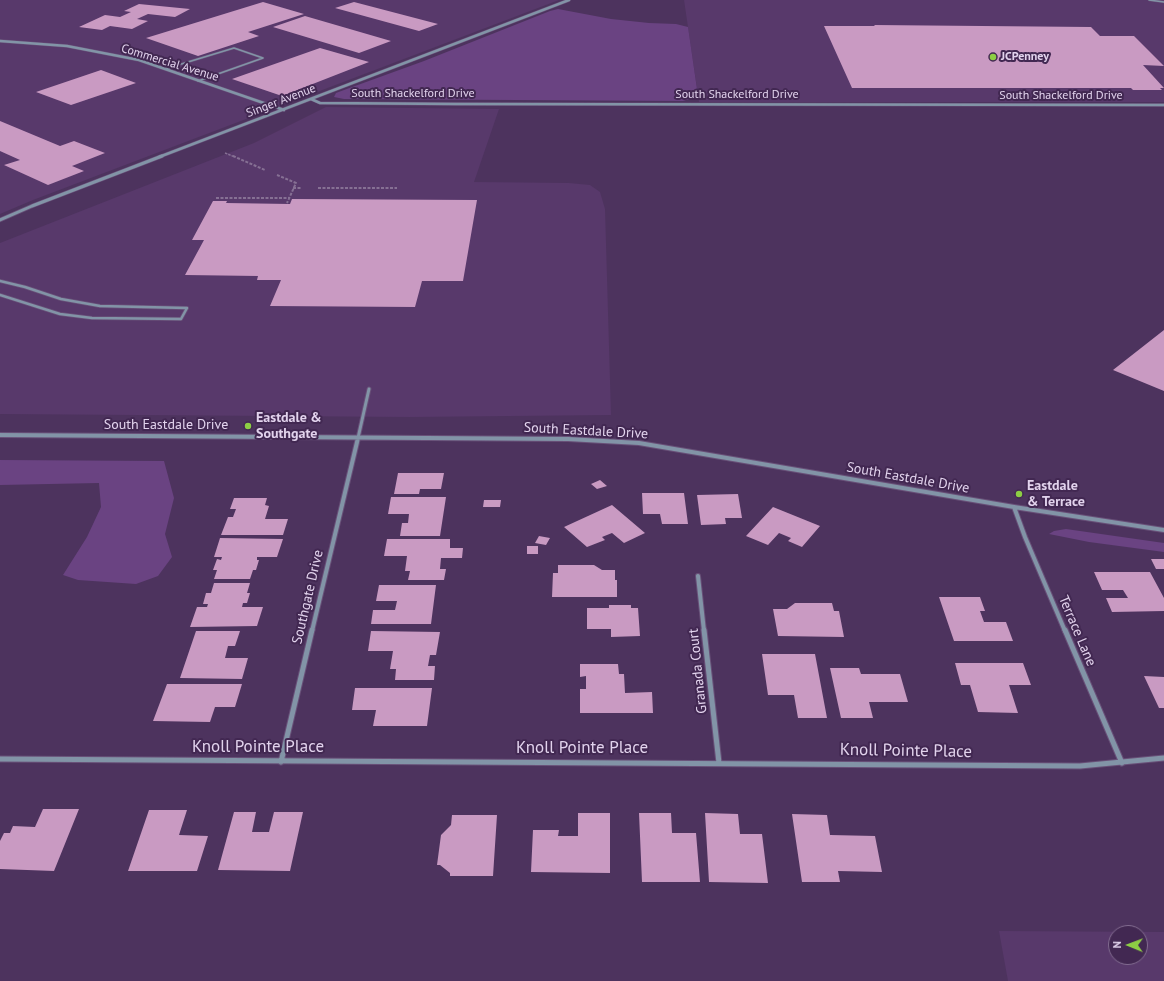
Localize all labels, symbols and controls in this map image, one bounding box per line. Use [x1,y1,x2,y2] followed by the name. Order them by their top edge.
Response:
[119,41,221,85] street label: Commercial Avenue
[1001,50,1049,64] place label: JCPenney
[988,52,998,62] marker: JCPenney
[244,81,318,121] street label: Singer Avenue
[351,87,475,101] street label: South Shackelford Drive
[675,88,799,102] street label: South Shackelford Drive
[999,89,1123,103] street label: South Shackelford Drive
[256,410,322,442] place label: Eastdale & Southgate
[104,417,228,433] street label: South Eastdale Drive
[523,419,649,443] street label: South Eastdale Drive
[243,421,253,431] marker: Eastdale & Southgate
[845,459,971,497] street label: South Eastdale Drive
[1027,478,1085,510] place label: Eastdale & Terrace
[1014,489,1024,499] marker: Eastdale & Terrace
[289,548,327,646] street label: Southgate Drive
[1055,593,1099,669] street label: Terrace Lane
[685,628,711,714] street label: Granada Court
[192,737,324,757] street label: Knoll Pointe Place
[516,738,648,758] street label: Knoll Pointe Place
[840,740,972,762] street label: Knoll Pointe Place
[1108,925,1148,965] north arrow
[1110,941,1124,949] text: N

